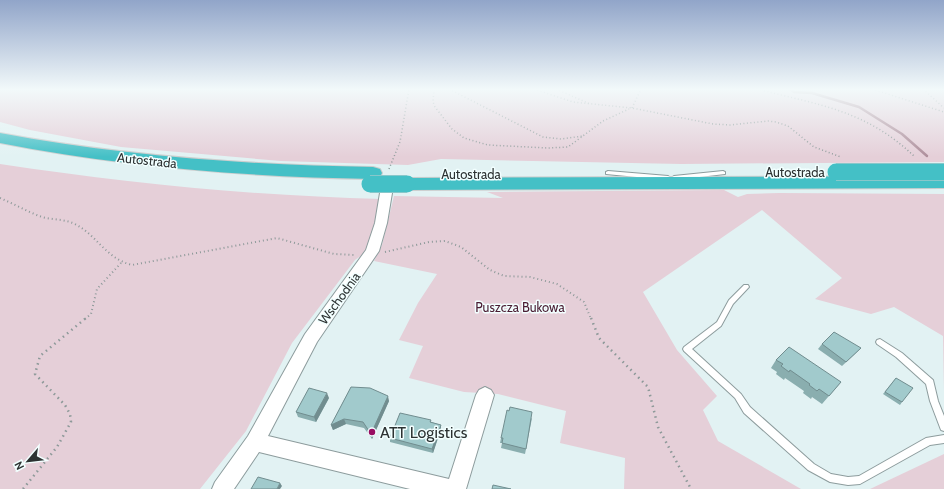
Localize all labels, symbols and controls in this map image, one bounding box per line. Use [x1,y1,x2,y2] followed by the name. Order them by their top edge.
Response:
[117,149,178,171] street label: Autostrada
[765,164,826,180] street label: Autostrada
[441,166,502,182] street label: Autostrada
[315,268,364,327] street label: Wschodnia
[475,299,565,315] park label: Puszcza Bukowa
[380,423,468,442] place label: ATT Logistics
[367,427,377,437] marker: ATT Logistics
[8,441,48,481] north arrow
[11,459,27,472] text: N

